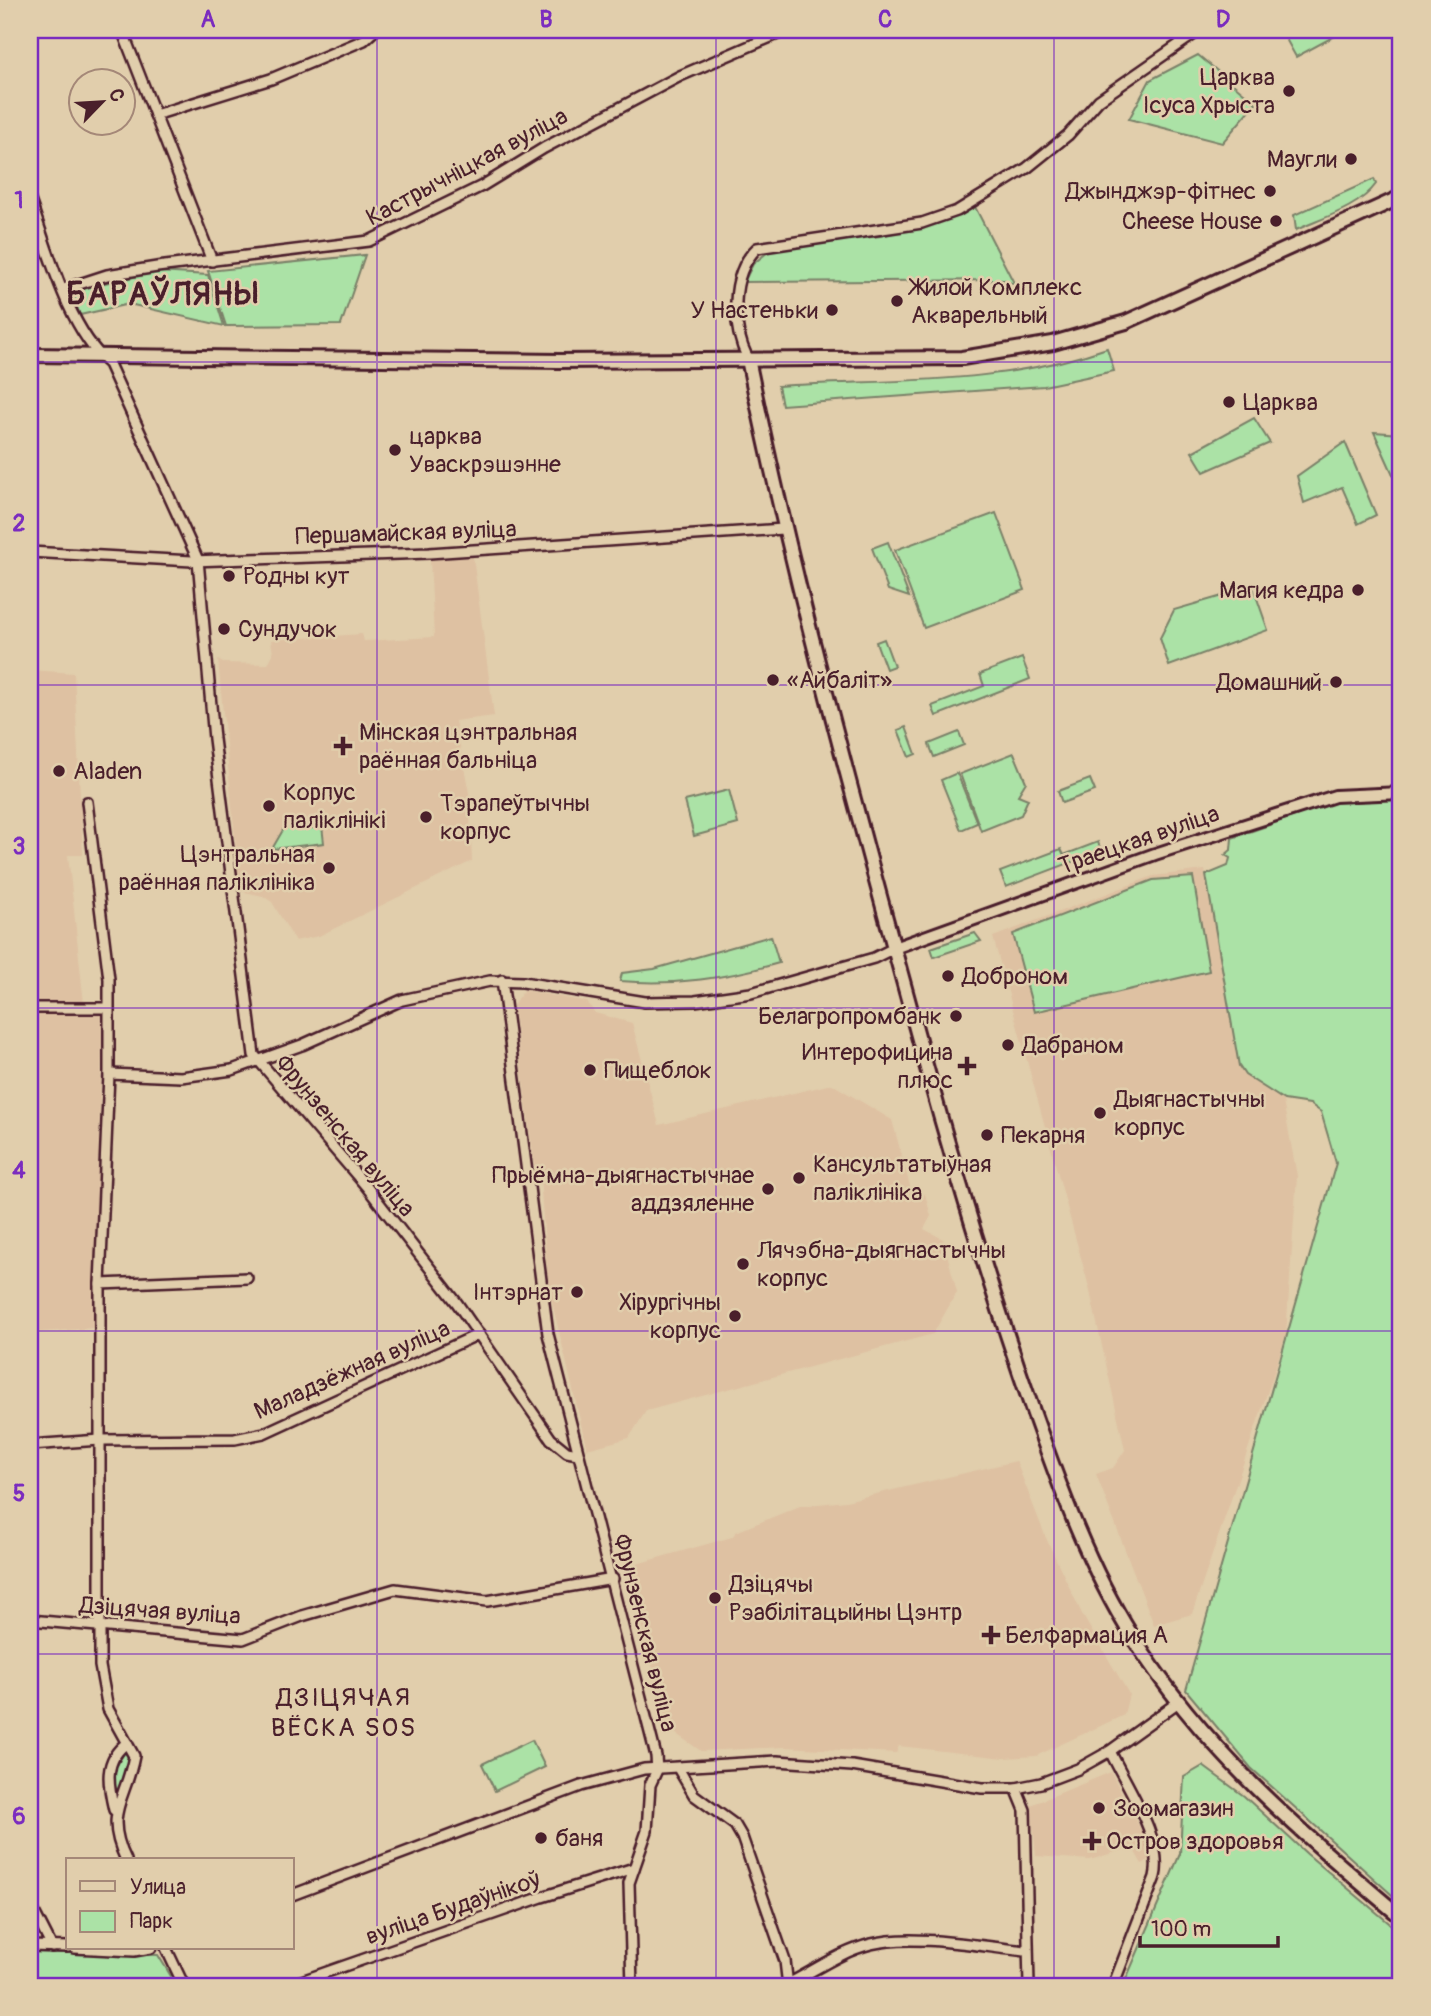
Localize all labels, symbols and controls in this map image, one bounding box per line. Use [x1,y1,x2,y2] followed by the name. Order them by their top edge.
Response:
[201,5,216,34] text: A
[539,5,553,34] text: B
[878,5,892,34] text: C
[1216,5,1230,34] text: D
[1143,63,1275,120] place label: Царква Ісуса Хрыста
[66,66,136,136] north arrow
[1281,83,1297,99] marker: Царква Ісуса Хрыста
[103,85,130,106] text: С
[361,102,573,232] street label: Кастрычніцкая вуліца
[1267,145,1337,174] place label: Маугли
[1343,151,1359,167] marker: Маугли
[1064,177,1256,206] place label: Джынджэр-фітнес
[1262,183,1278,199] marker: Джынджэр-фітнес
[15,186,24,215] text: 1
[1122,207,1262,236] place label: Cheese House
[1268,213,1284,229] marker: Cheese House
[907,273,1082,330] place label: Жилой Комплекс Акварельный
[66,274,260,315] district label: БАРАЎЛЯНЫ
[889,293,905,309] marker: Жилой Комплекс Акварельный
[690,296,818,325] place label: У Настеньки
[824,302,840,318] marker: У Настеньки
[1243,388,1318,417] place label: Царква
[1221,394,1237,410] marker: Царква
[409,422,561,479] place label: царква Уваскрэшэнне
[387,442,403,458] marker: царква Уваскрэшэнне
[13,509,26,538] text: 2
[295,515,517,551] street label: Першамайская вуліца
[243,562,350,591] place label: Родны кут
[221,568,237,584] marker: Родны кут
[1219,576,1344,605] place label: Магия кедра
[1350,582,1366,598] marker: Магия кедра
[238,615,337,644] place label: Сундучок
[216,621,232,637] marker: Сундучок
[787,666,892,695] place label: «Айбаліт»
[1216,668,1322,697] place label: Домашний
[765,672,781,688] marker: «Айбаліт»
[1328,674,1344,690] marker: Домашний
[359,718,577,775] place label: Мінская цэнтральная раённая бальніца
[333,736,353,756] marker: Мінская цэнтральная раённая бальніца
[73,757,142,786] place label: Aladen
[51,763,67,779] marker: Aladen
[283,778,385,835] place label: Корпус паліклінікі
[440,789,590,846] place label: Тэрапеўтычны корпус
[261,798,277,814] marker: Корпус паліклінікі
[1055,799,1223,881] street label: Траецкая вуліца
[418,809,434,825] marker: Тэрапеўтычны корпус
[13,832,25,861] text: 3
[119,840,315,897] place label: Цэнтральная раённая паліклініка
[321,860,337,876] marker: Цэнтральная раённая паліклініка
[961,962,1068,991] place label: Доброном
[940,968,956,984] marker: Доброном
[758,1002,942,1031] place label: Белагропромбанк
[948,1008,964,1024] marker: Белагропромбанк
[1021,1031,1124,1060] place label: Дабраном
[1000,1037,1016,1053] marker: Дабраном
[802,1038,953,1095] place label: Интерофицина плюс
[269,1049,421,1223] street label: Фрунзенская вуліца
[604,1056,712,1085] place label: Пищеблок
[959,1058,975,1074] marker: Интерофицина плюс
[582,1062,598,1078] marker: Пищеблок
[1113,1085,1265,1142] place label: Дыягнастычны корпус
[1092,1105,1108,1121] marker: Дыягнастычны корпус
[1001,1121,1085,1150] place label: Пекарня
[979,1127,995,1143] marker: Пекарня
[813,1150,991,1207] place label: Кансультатыўная паліклініка
[12,1156,26,1185] text: 4
[492,1161,754,1218] place label: Прыёмна-дыягнастычнае аддзяленне
[791,1170,807,1186] marker: Кансультатыўная паліклініка
[760,1181,776,1197] marker: Прыёмна-дыягнастычнае аддзяленне
[756,1236,1006,1293] place label: Лячэбна-дыягнастычны корпус
[735,1256,751,1272] marker: Лячэбна-дыягнастычны корпус
[473,1278,563,1307] place label: Інтэрнат
[569,1284,585,1300] marker: Інтэрнат
[619,1288,721,1345] place label: Хірургічны корпус
[727,1308,743,1324] marker: Хірургічны корпус
[250,1314,454,1426] street label: Маладзёжная вуліца
[13,1479,25,1508] text: 5
[606,1531,684,1735] street label: Фрунзенская вуліца
[728,1570,962,1627] place label: Дзіцячы Рэабілітацыйны Цэнтр
[707,1590,723,1606] marker: Дзіцячы Рэабілітацыйны Цэнтр
[77,1591,242,1631] street label: Дзіцячая вуліца
[1005,1621,1168,1650] place label: Белфармация А
[983,1627,999,1643] marker: Белфармация А
[271,1682,417,1744] district label: ДЗІЦЯЧАЯ ВЁСКА SOS
[1113,1794,1234,1823] place label: Зоомагазин
[1091,1800,1107,1816] marker: Зоомагазин
[12,1802,26,1831] text: 6
[555,1824,603,1853] place label: баня
[1106,1827,1283,1856] place label: Остров здоровья
[533,1830,549,1846] marker: баня
[1084,1833,1100,1849] marker: Остров здоровья
[66,1858,294,1950] legend
[362,1865,544,1951] street label: вуліца Будаўнікоў
[130,1874,186,1901] text: Улица
[1140,1904,1279,1948] scale bar
[130,1908,173,1935] text: Парк
[1151,1916,1211,1943] text: 100 m

